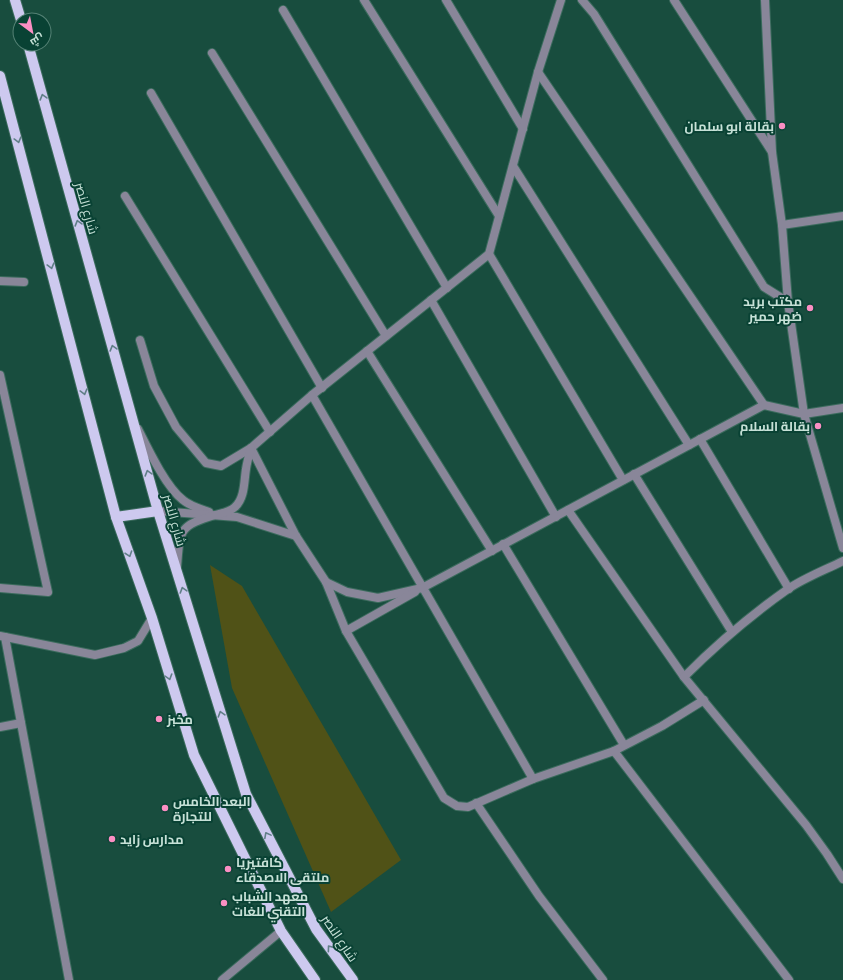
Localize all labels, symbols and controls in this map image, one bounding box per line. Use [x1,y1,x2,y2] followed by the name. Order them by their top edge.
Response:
[12,12,52,52] north arrow
[28,31,48,51] text: ش
[39,94,47,101] one-way arrow
[684,117,774,135] place label: بقالة ابو سلمان
[777,121,787,131] marker: بقالة ابو سلمان
[13,137,22,144] one-way arrow
[71,179,103,236] street label: شارع النصر
[74,219,82,226] one-way arrow
[46,262,55,269] one-way arrow
[743,292,802,325] place label: مكتب بريد ضهر حمير
[805,303,815,313] marker: مكتب بريد ضهر حمير
[109,344,117,351] one-way arrow
[79,389,87,395] one-way arrow
[740,417,810,436] place label: بقالة السلام
[813,421,823,431] marker: بقالة السلام
[144,470,153,477] one-way arrow
[159,491,191,548] street label: شارع النصر
[124,550,133,557] one-way arrow
[179,587,187,594] one-way arrow
[164,673,173,680] one-way arrow
[166,710,193,728] place label: مخبز
[217,711,226,718] one-way arrow
[154,714,164,724] marker: مخبز
[173,792,251,825] place label: البعد الخامس للتجارة
[160,803,170,813] marker: البعد الخامس للتجارة
[120,830,183,848] place label: مدارس زايد
[265,832,272,839] one-way arrow
[107,834,117,844] marker: مدارس زايد
[236,853,329,886] place label: كافتيريا ملتقى الاصدقاء
[223,864,233,874] marker: كافتيريا ملتقى الاصدقاء
[232,887,308,923] place label: معهد الشباب التقني للغات
[219,898,229,908] marker: معهد الشباب التقني للغات
[317,910,362,965] street label: شارع النصر
[328,946,335,953] one-way arrow

